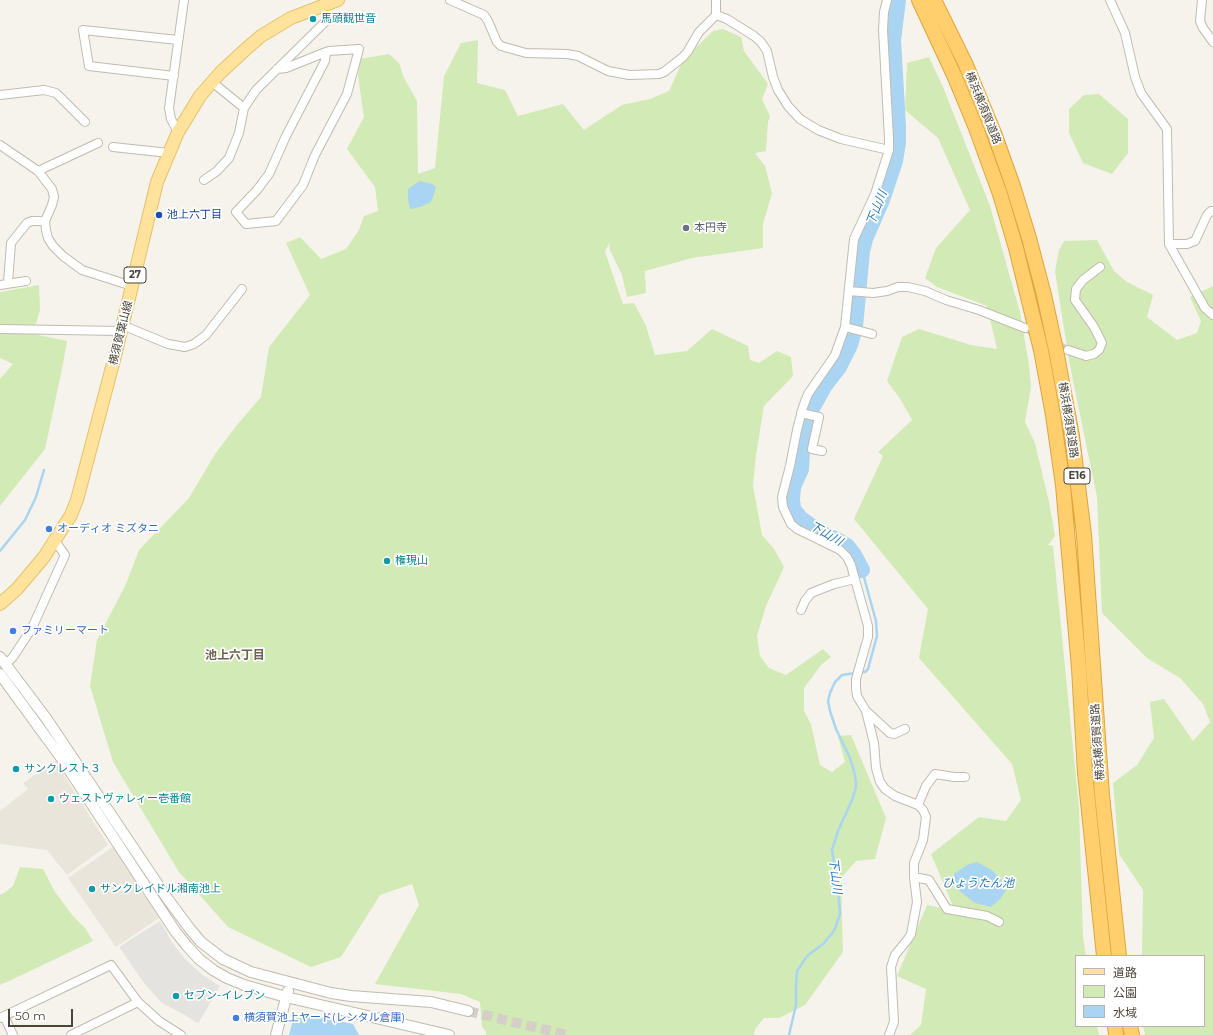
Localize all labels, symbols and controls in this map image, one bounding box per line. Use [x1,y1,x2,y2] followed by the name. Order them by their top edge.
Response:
[321,12,376,26] place label: 馬頭観世音
[308,14,318,24] marker: 馬頭観世音
[962,70,1004,146] street label: 横浜横須賀道路
[864,189,890,227] water label: 下山川
[167,208,222,222] place label: 池上六丁目
[154,210,164,220] marker: 池上六丁目
[694,221,727,235] place label: 本円寺
[681,223,691,233] marker: 本円寺
[124,267,146,283] road number: 27
[107,299,135,367] street label: 横須賀葉山線
[1055,381,1081,459] street label: 横浜横須賀道路
[1064,468,1090,484] road number: E16
[807,519,845,549] water label: 下山川
[57,522,159,536] place label: オーディオ ミズタニ
[44,524,54,534] marker: オーディオ ミズタニ
[395,554,428,568] place label: 権現山
[382,556,392,566] marker: 権現山
[21,624,109,638] place label: ファミリーマート
[8,626,18,636] marker: ファミリーマート
[205,648,265,662] district label: 池上六丁目
[1089,703,1107,781] street label: 横浜横須賀道路
[24,762,101,776] place label: サンクレスト３
[11,764,21,774] marker: サンクレスト３
[59,792,191,806] place label: ウェストヴァレィー壱番館
[46,794,56,804] marker: ウェストヴァレィー壱番館
[826,857,844,895] water label: 下山川
[942,876,1014,890] water label: ひょうたん池
[100,882,221,896] place label: サンクレイドル湘南池上
[87,884,97,894] marker: サンクレイドル湘南池上
[1075,955,1205,1027] legend
[1113,965,1137,980] text: 道路
[1113,985,1137,1000] text: 公園
[184,989,265,1003] place label: セブン-イレブン
[171,991,181,1001] marker: セブン-イレブン
[10,1001,75,1027] scale bar
[1113,1005,1137,1020] text: 水域
[15,1008,46,1023] text: 50 m
[244,1011,405,1025] place label: 横須賀池上ヤード(レンタル倉庫)
[231,1013,241,1023] marker: 横須賀池上ヤード(レンタル倉庫)

